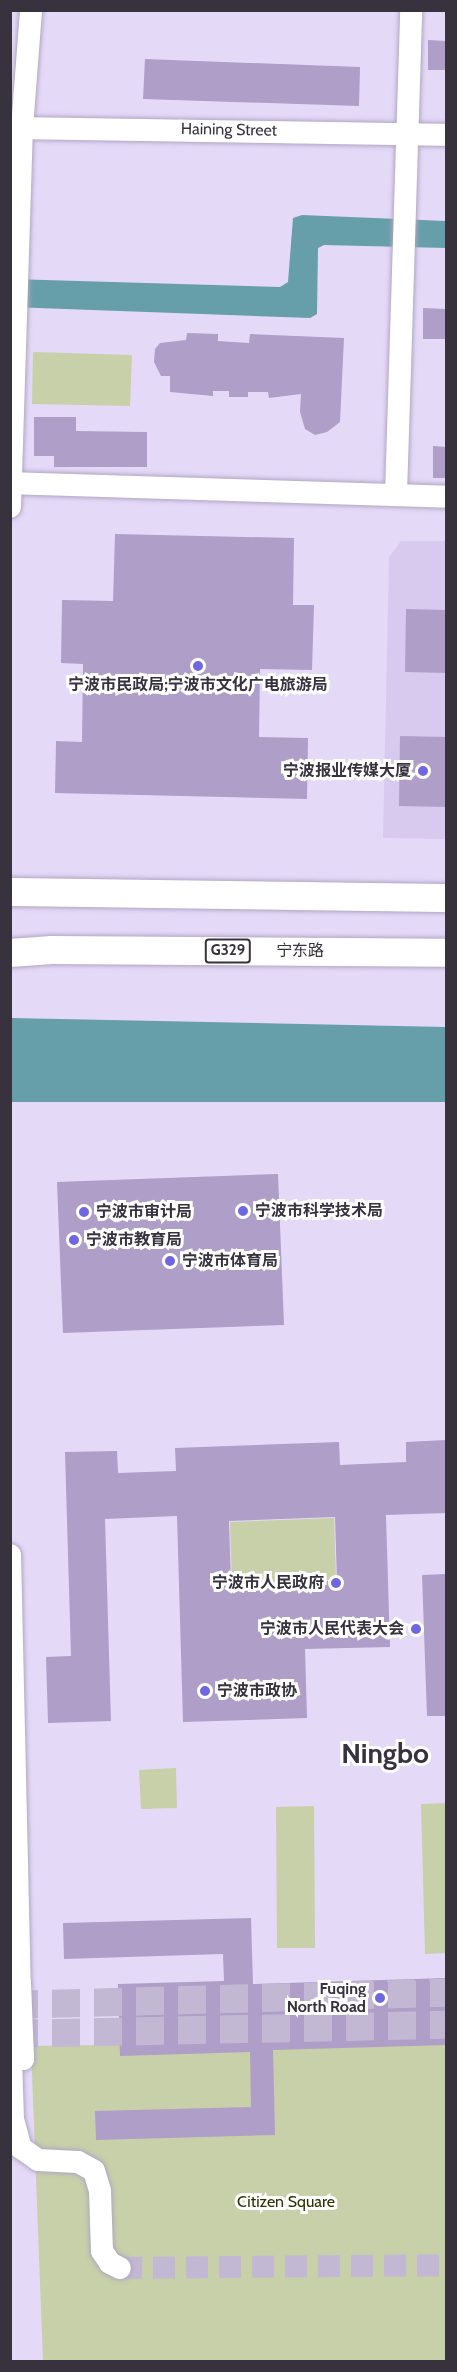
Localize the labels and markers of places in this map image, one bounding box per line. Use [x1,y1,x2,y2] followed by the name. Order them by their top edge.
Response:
[191,659,205,673] marker: 宁波市民政局;宁波市文化广电旅游局
[68,675,328,695] place label: 宁波市民政局;宁波市文化广电旅游局
[283,761,411,781] place label: 宁波报业传媒大厦
[416,764,430,778] marker: 宁波报业传媒大厦
[255,1201,383,1221] place label: 宁波市科学技术局
[96,1202,192,1222] place label: 宁波市审计局
[236,1204,250,1218] marker: 宁波市科学技术局
[77,1205,91,1219] marker: 宁波市审计局
[86,1230,182,1250] place label: 宁波市教育局
[67,1233,81,1247] marker: 宁波市教育局
[182,1251,278,1271] place label: 宁波市体育局
[163,1254,177,1268] marker: 宁波市体育局
[212,1573,324,1593] place label: 宁波市人民政府
[329,1576,343,1590] marker: 宁波市人民政府
[260,1619,404,1639] place label: 宁波市人民代表大会
[409,1622,423,1636] marker: 宁波市人民代表大会
[217,1681,297,1701] place label: 宁波市政协
[198,1684,212,1698] marker: 宁波市政协
[287,1979,366,2017] place label: Fuqing North Road
[371,1989,389,2007] marker: Fuqing North Road

